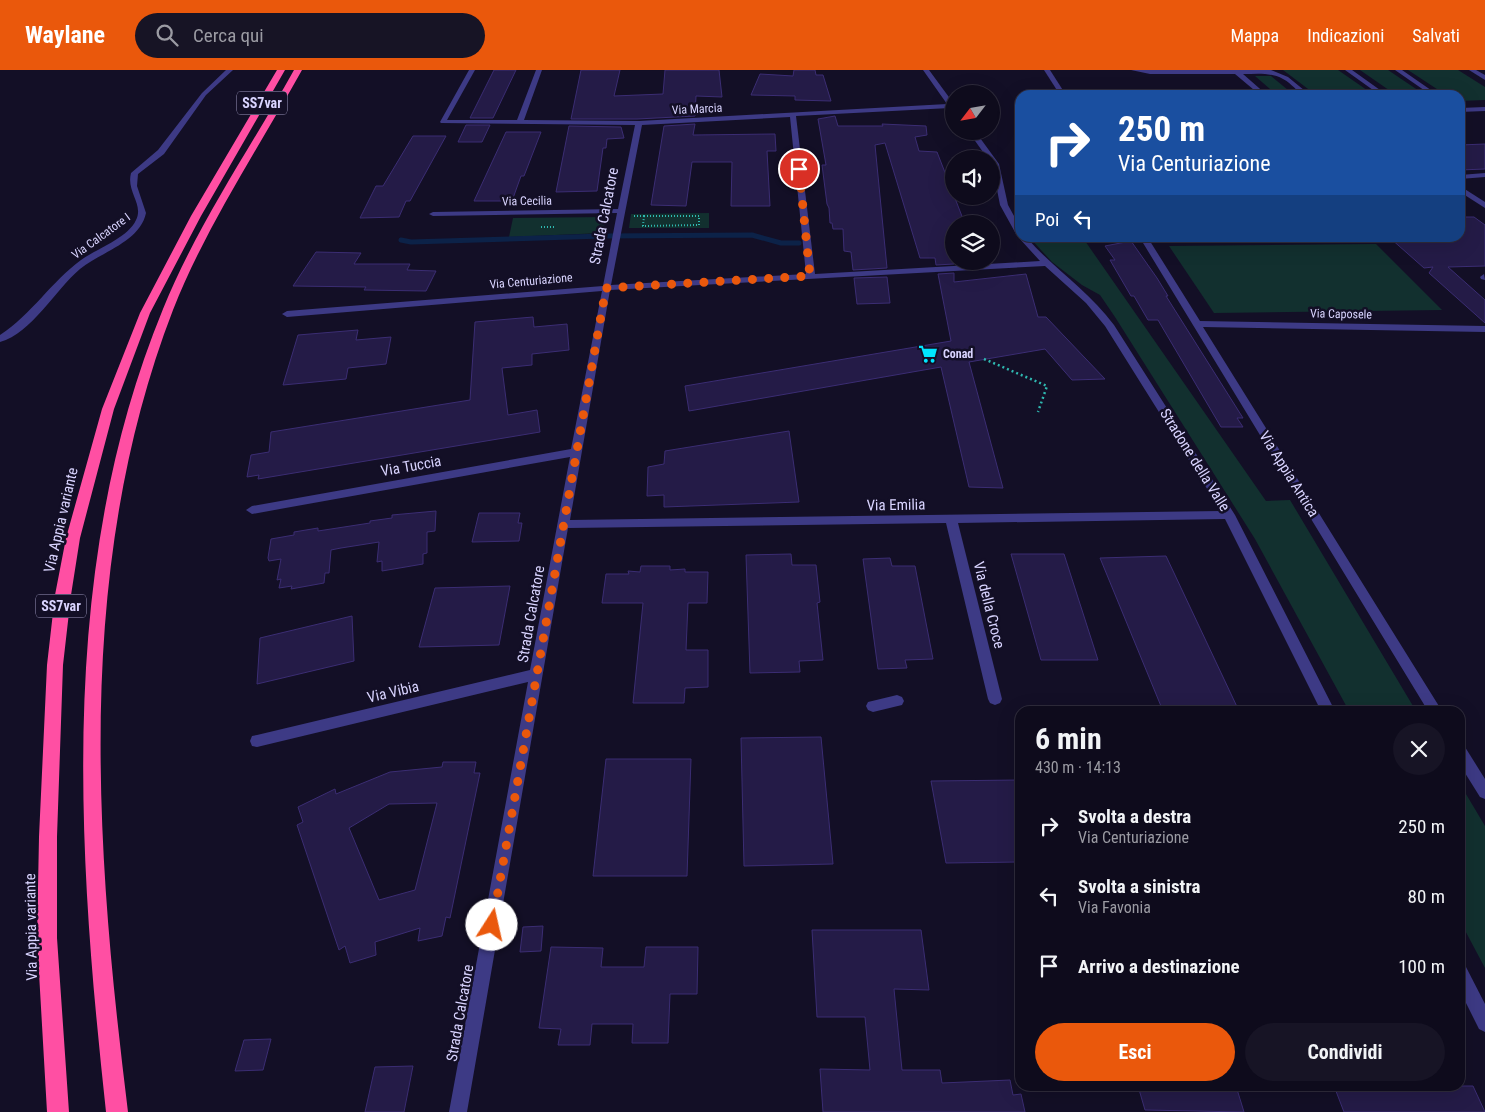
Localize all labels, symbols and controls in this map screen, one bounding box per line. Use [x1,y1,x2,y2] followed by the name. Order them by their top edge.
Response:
[135,13,485,58] search box
[25,21,105,49] text: Waylane
[153,21,181,49] icon: search
[193,24,264,47] text: Cerca qui
[1231,25,1279,46] text: Mappa
[1307,25,1384,46] text: Indicazioni
[1412,25,1460,46] text: Salvati
[945,85,1000,140] north arrow
[945,85,1000,270] map controls
[237,92,287,114] road number: SS7var
[671,101,723,117] street label: Via Marcia
[1118,109,1205,150] text: 250 m
[1035,110,1100,175] icon: right
[778,148,820,190] pin
[945,150,1000,205] button: sound
[1118,151,1271,176] text: Via Centuriazione
[785,155,813,183] icon: arrive
[586,166,622,266] street label: Strada Calcatore
[502,194,552,208] street label: Via Cecilia
[1069,205,1097,233] icon: left
[1035,208,1059,231] text: Poi
[69,210,133,262] street label: Via Calcatore I
[945,215,1000,270] button: layers
[489,270,573,292] street label: Via Centuriazione
[1310,306,1372,322] street label: Via Caposele
[917,343,939,365] supermarket icon: Conad
[943,347,973,361] place label: Conad
[1156,405,1234,515] street label: Stradone della Valle
[1255,428,1323,520] street label: Via Appia Antica
[379,452,443,480] street label: Via Tuccia
[40,466,82,574] street label: Via Appia variante
[866,495,926,515] street label: Via Emilia
[970,560,1008,650] street label: Via della Croce
[514,564,548,664] street label: Strada Calcatore
[36,594,86,618] road number: SS7var
[365,677,421,707] street label: Via Vibia
[1035,721,1102,756] text: 6 min
[1393,723,1445,775] button: close
[1035,758,1121,777] text: 430 m · 14:13
[1078,805,1191,828] text: Svolta a destra
[1035,812,1063,840] icon: right
[1398,815,1445,838] text: 250 m
[1078,828,1189,847] text: Via Centuriazione
[21,873,41,981] street label: Via Appia variante
[1078,875,1200,898] text: Svolta a sinistra
[1035,882,1063,910] icon: left
[1408,885,1445,908] text: 80 m
[465,898,517,950] position arrow
[1078,898,1151,917] text: Via Favonia
[1035,952,1063,980] icon: arrive
[1078,955,1240,978] text: Arrivo a destinazione
[1398,955,1445,978] text: 100 m
[443,963,477,1063] street label: Strada Calcatore
[1035,1023,1235,1081] button: Esci
[1245,1023,1445,1081] button: Condividi

